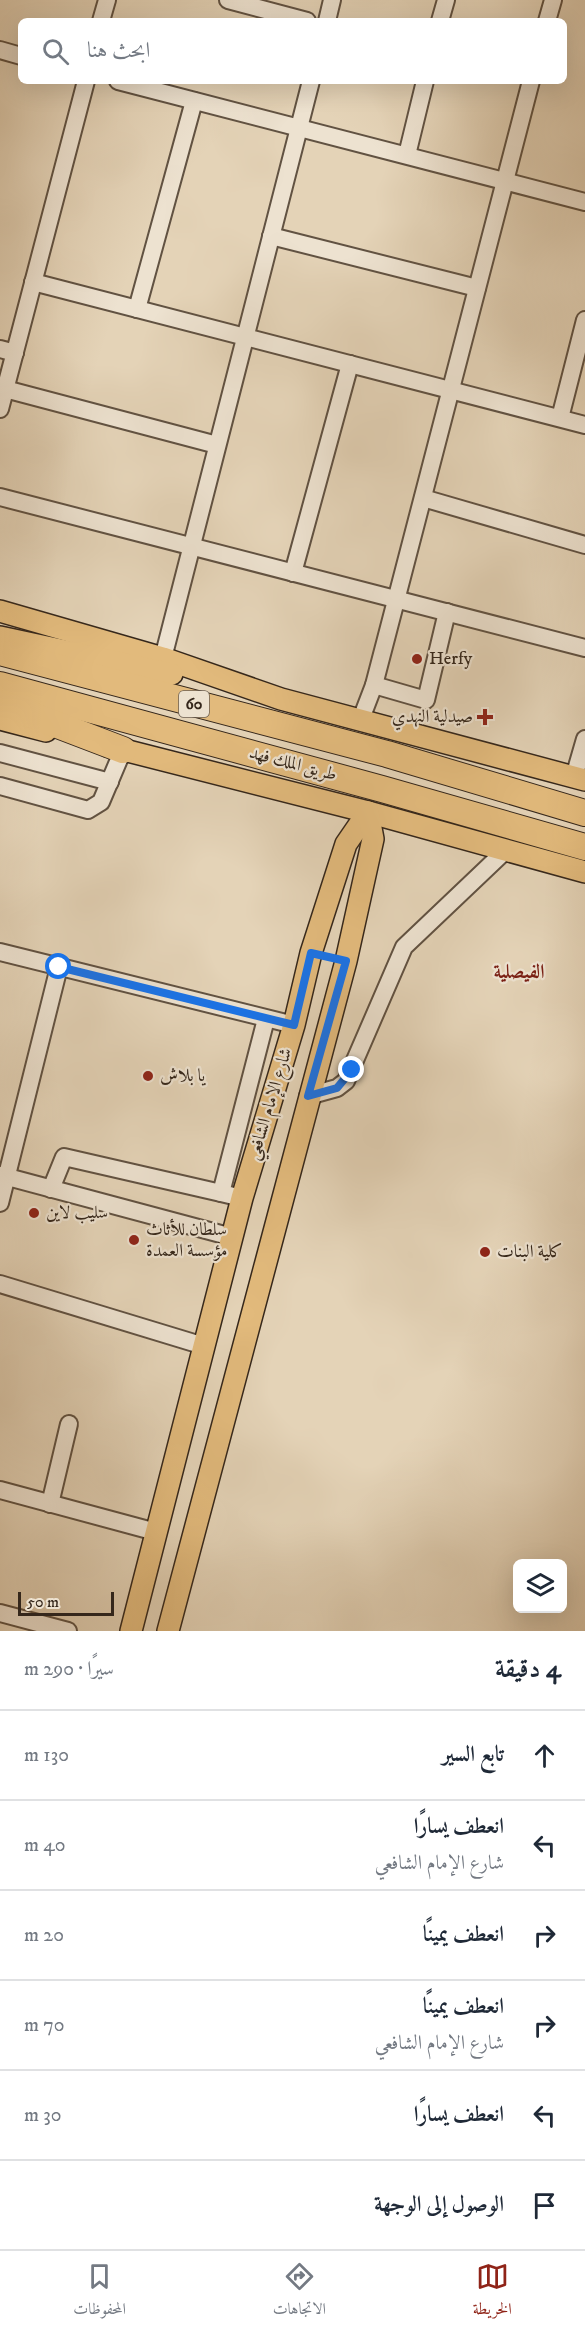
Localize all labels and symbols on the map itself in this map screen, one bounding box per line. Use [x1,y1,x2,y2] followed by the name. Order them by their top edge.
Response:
[429,648,473,670] place label: Herfy
[410,652,424,666] marker: Herfy
[179,691,209,717] road number: 60
[392,706,473,731] place label: صيدلية النهدي
[478,710,492,724] marker: صيدلية النهدي
[247,742,339,786] street label: طريق الملك فهد
[45,953,71,979] route start
[493,960,545,985] district label: الفيصلية
[242,1045,302,1164] street label: شارع الإمام الشافعي
[338,1056,364,1082] route end
[160,1065,207,1087] place label: يا بلاش
[141,1069,155,1083] marker: يا بلاش
[46,1202,108,1224] place label: سليب لاين
[27,1206,41,1220] marker: سليب لاين
[146,1218,227,1262] place label: سلطان للأثاث مؤسسة العمدة
[127,1233,141,1247] marker: سلطان للأثاث مؤسسة العمدة
[497,1241,563,1263] place label: كلية البنات
[478,1245,492,1259] marker: كلية البنات
[18,1589,114,1616] scale bar

